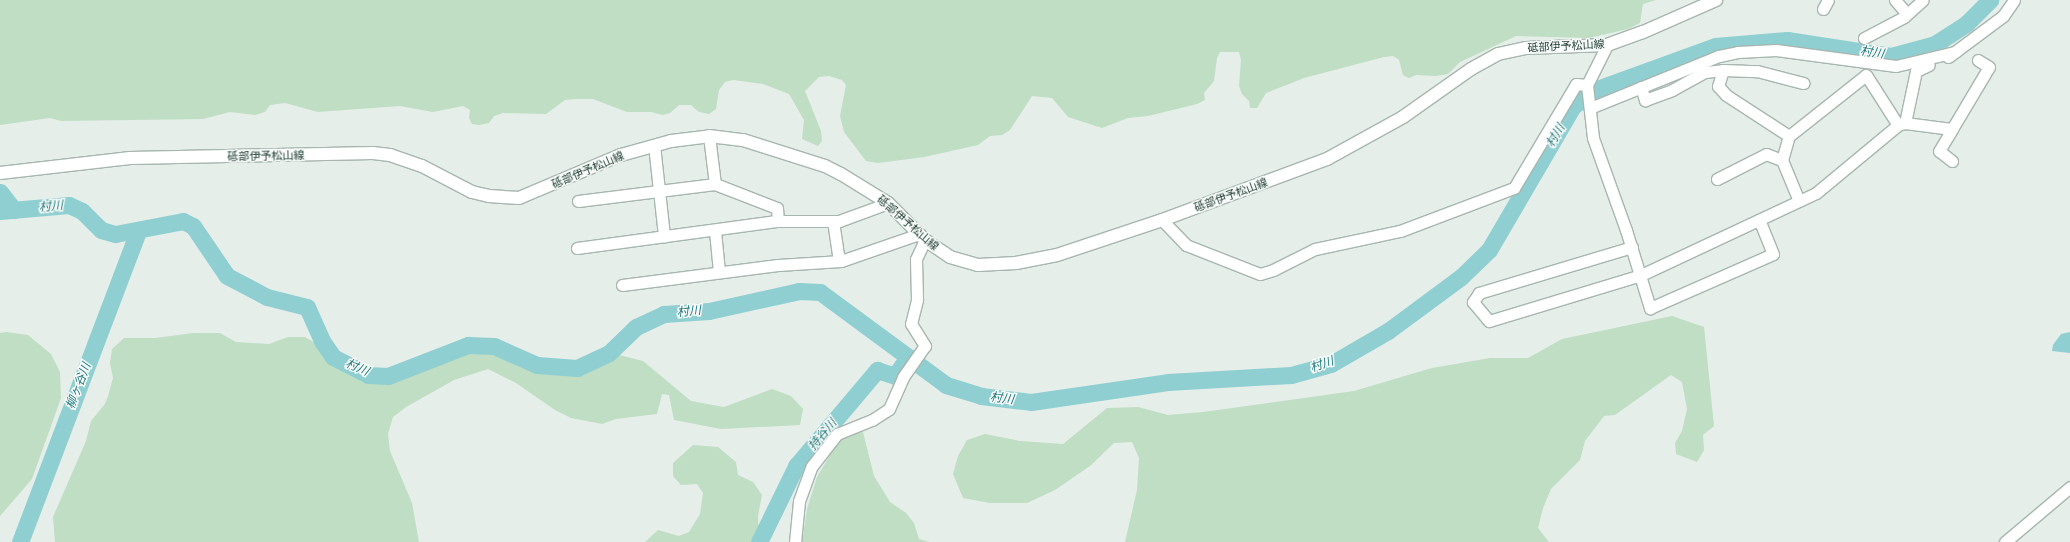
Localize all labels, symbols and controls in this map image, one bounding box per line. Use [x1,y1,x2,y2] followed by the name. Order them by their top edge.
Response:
[1527,37,1605,55] street label: 砥部伊予松山線
[1859,44,1885,62] water label: 村川
[1544,122,1568,150] water label: 村川
[227,149,305,163] street label: 砥部伊予松山線
[550,149,626,191] street label: 砥部伊予松山線
[1193,176,1269,214] street label: 砥部伊予松山線
[875,193,941,253] street label: 砥部伊予松山線
[38,199,64,215] water label: 村川
[676,304,702,320] water label: 村川
[1308,354,1336,376] water label: 村川
[343,357,371,379] water label: 村川
[64,361,94,411] water label: 柳ヶ谷川
[989,390,1015,408] water label: 村川
[806,417,840,453] water label: 持谷川

